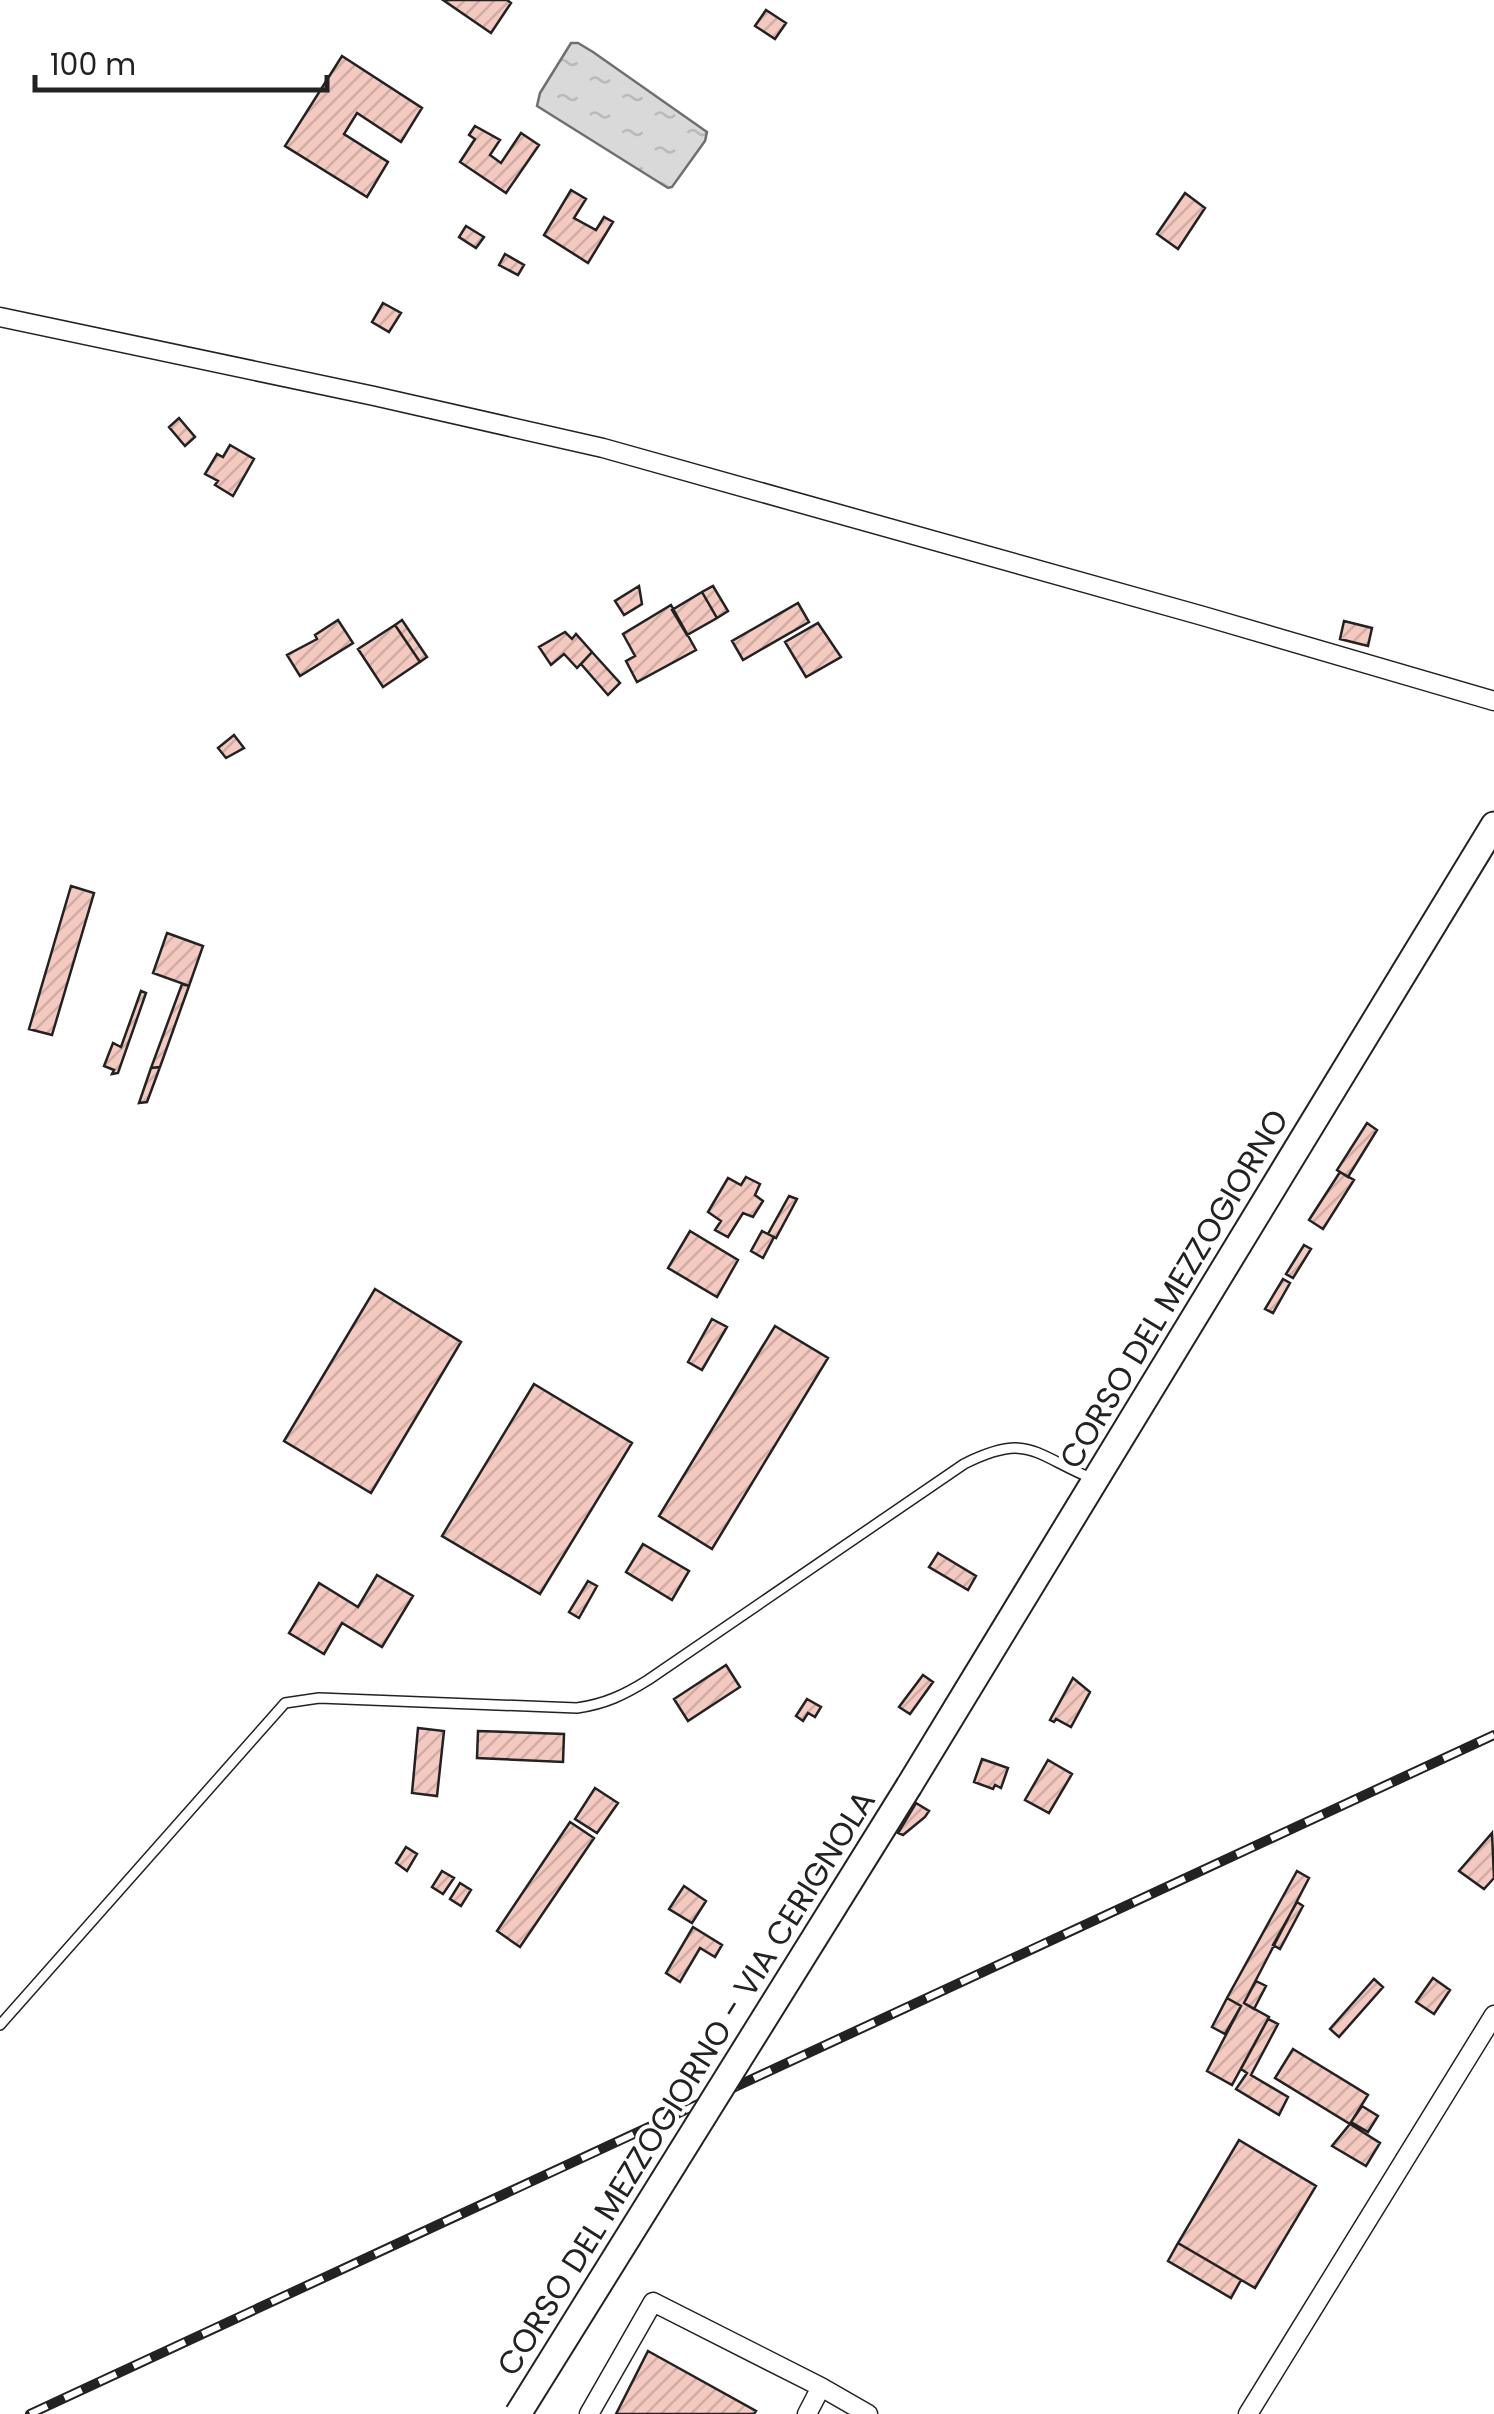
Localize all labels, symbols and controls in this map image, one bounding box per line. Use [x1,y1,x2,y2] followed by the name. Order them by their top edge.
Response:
[35,30,328,92] scale bar
[50,43,136,86] text: 100 m
[1048,1101,1299,1477] street label: CORSO DEL MEZZOGIORNO
[486,1781,886,2384] street label: CORSO DEL MEZZOGIORNO - VIA CERIGNOLA

